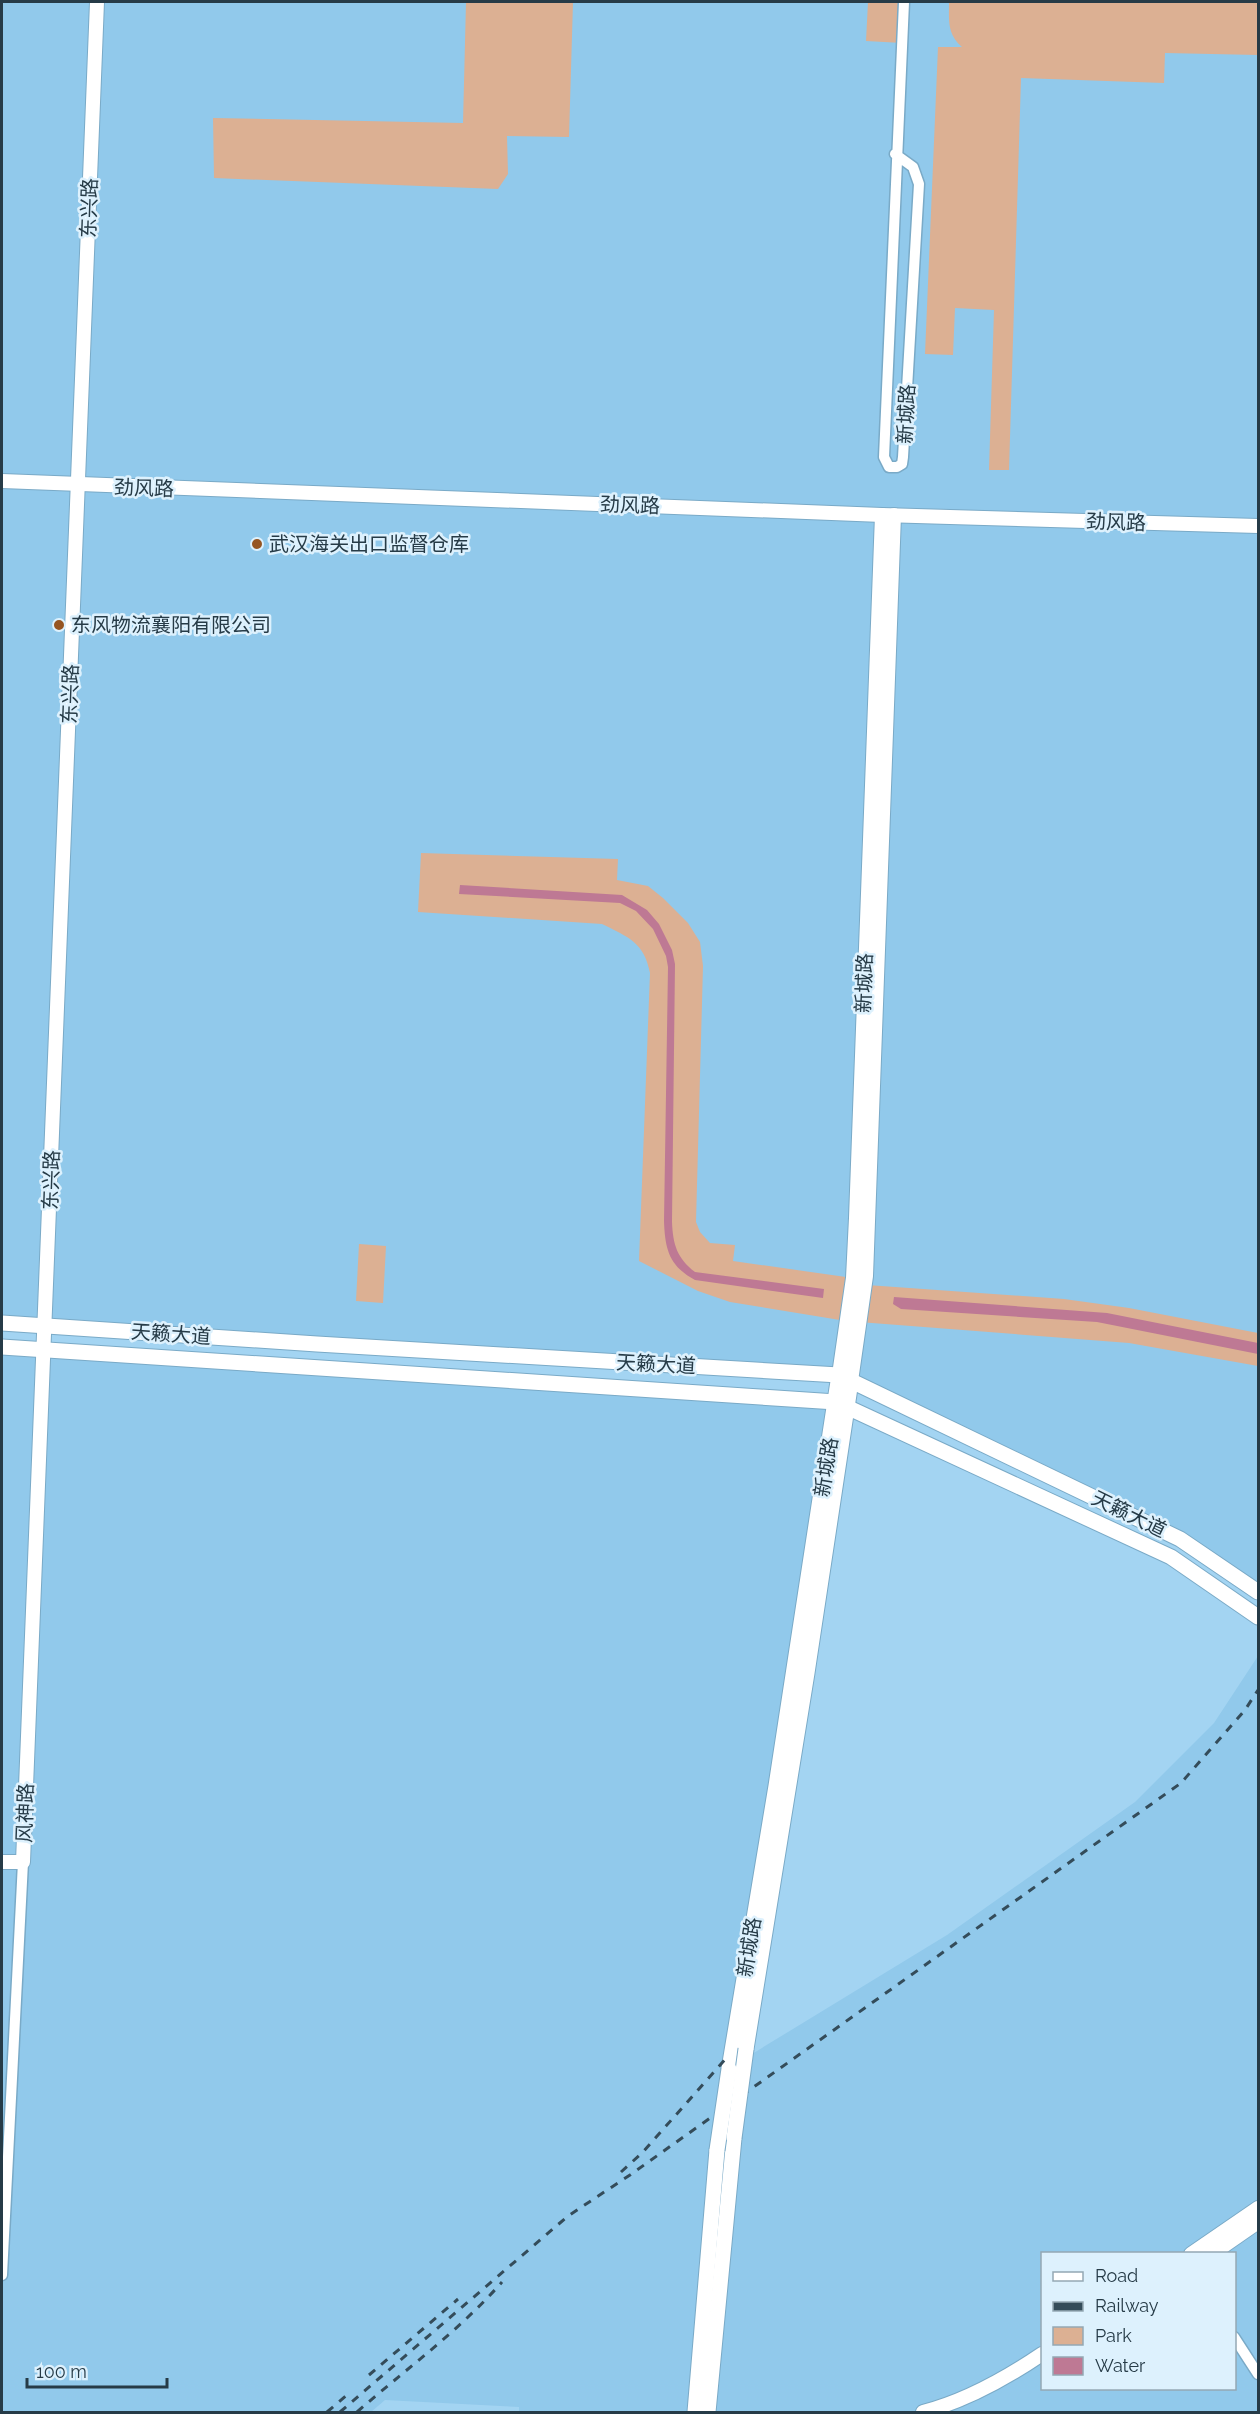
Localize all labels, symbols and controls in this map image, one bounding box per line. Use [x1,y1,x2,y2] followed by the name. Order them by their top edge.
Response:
[76,178,102,238] street label: 东兴路
[892,383,920,445] street label: 新城路
[114,475,174,501] street label: 劲风路
[600,492,660,518] street label: 劲风路
[1086,509,1146,535] street label: 劲风路
[269,532,469,556] place label: 武汉海关出口监督仓库
[250,537,264,551] marker: 武汉海关出口监督仓库
[71,613,271,637] place label: 东风物流襄阳有限公司
[52,618,66,632] marker: 东风物流襄阳有限公司
[57,664,83,724] street label: 东兴路
[851,953,877,1013] street label: 新城路
[38,1150,64,1210] street label: 东兴路
[130,1319,212,1349] street label: 天籁大道
[615,1350,697,1378] street label: 天籁大道
[809,1435,843,1499] street label: 新城路
[1088,1486,1170,1542] street label: 天籁大道
[12,1783,38,1843] street label: 风神路
[732,1915,766,1979] street label: 新城路
[1041,2252,1236,2390] legend
[1095,2265,1138,2286] text: Road
[1095,2295,1159,2316] text: Railway
[1095,2325,1132,2346] text: Park
[27,2351,166,2389] scale bar
[1095,2355,1146,2376] text: Water
[36,2361,87,2382] text: 100 m

